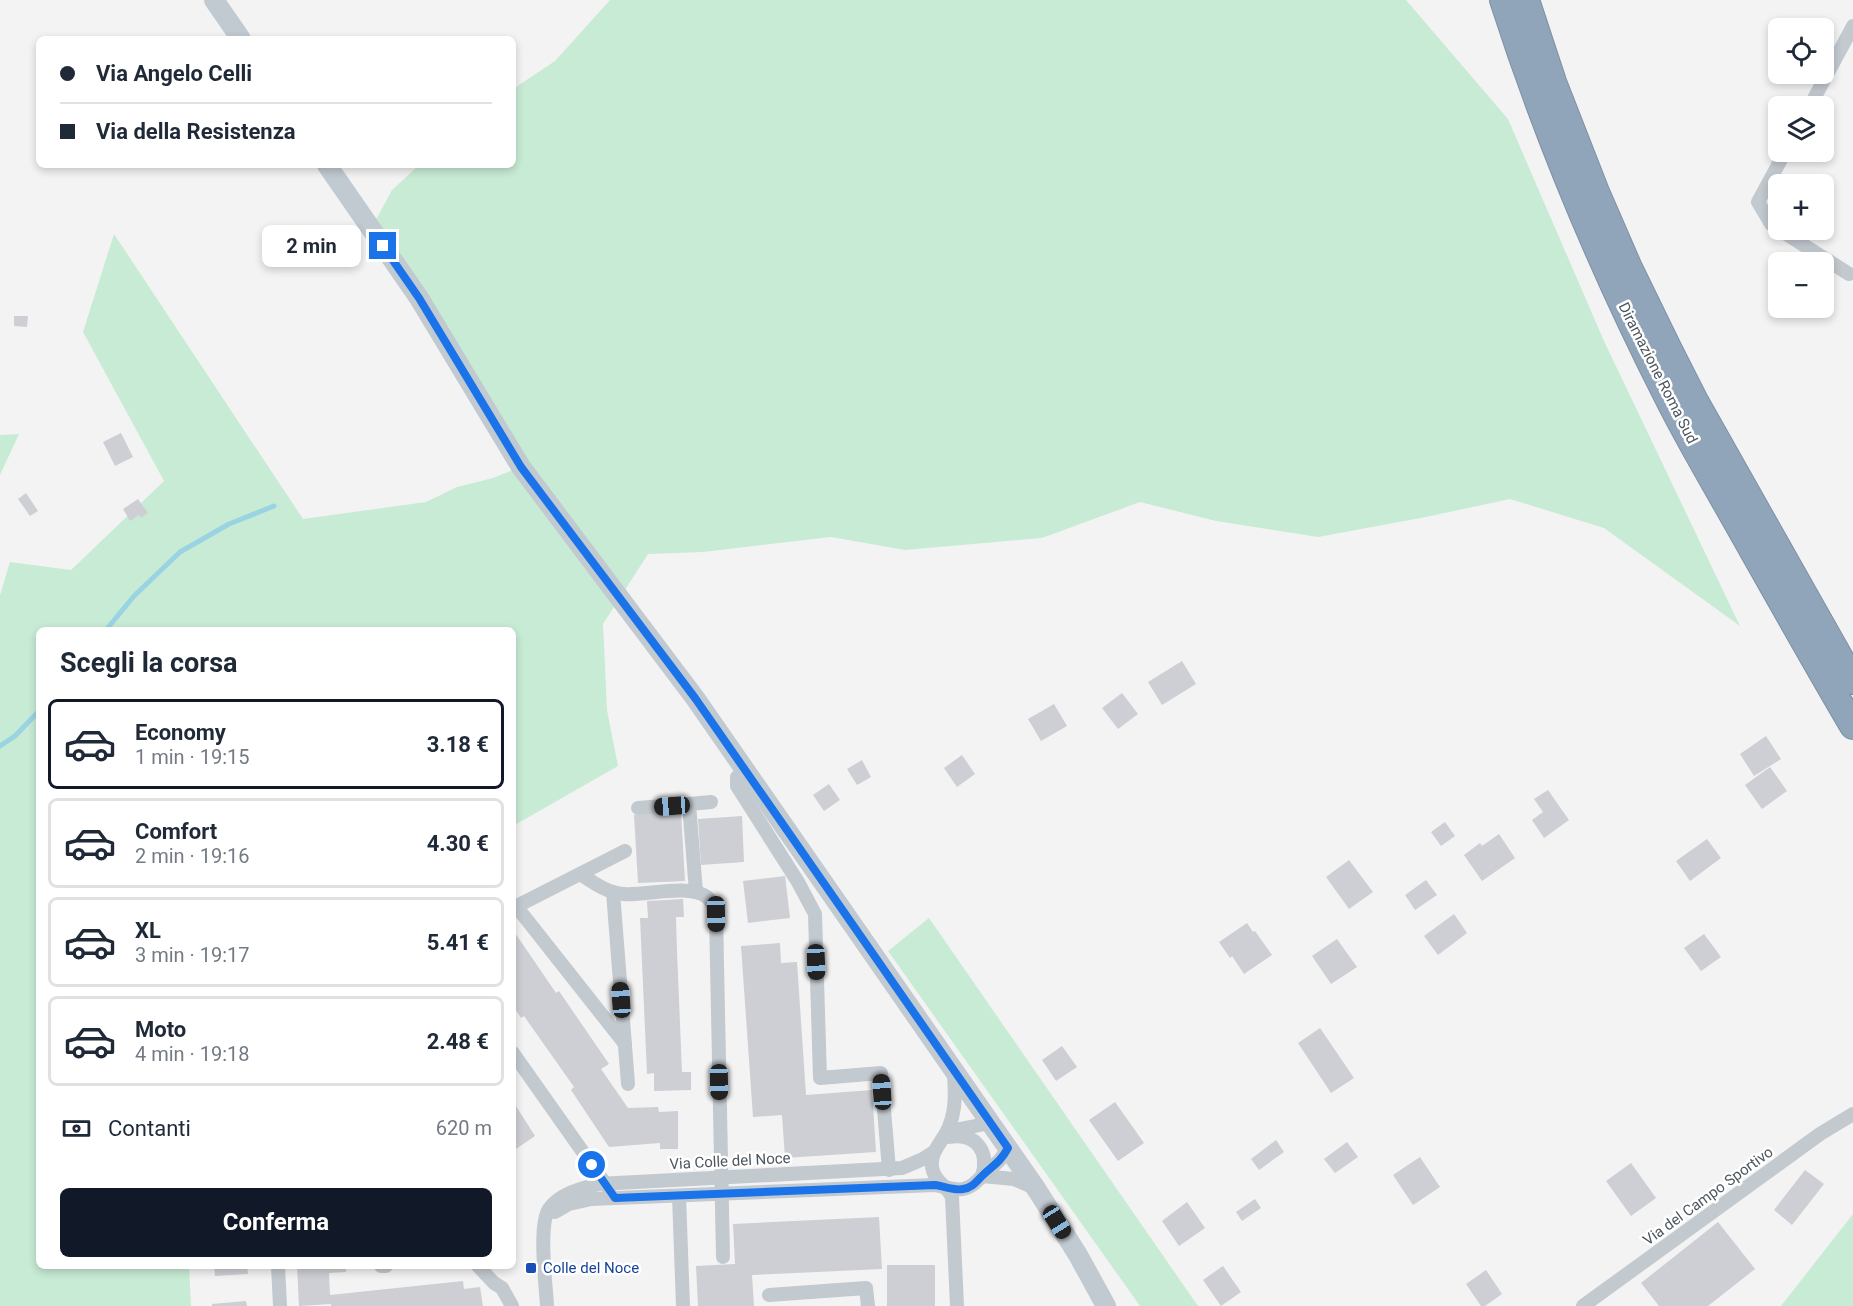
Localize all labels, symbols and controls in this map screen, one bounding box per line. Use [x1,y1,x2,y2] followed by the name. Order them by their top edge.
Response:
[1768,18,1834,318] map controls
[1768,18,1834,84] button: locate
[96,61,252,86] text: Via Angelo Celli
[1768,96,1834,162] button: layers
[96,119,296,144] text: Via della Resistenza
[1768,174,1834,240] button: +
[263,225,362,267] callout: 2 min
[369,232,396,259] route end
[286,234,337,258] text: 2 min
[1768,252,1834,318] button: −
[1615,299,1701,447] street label: Diramazione Roma Sud
[60,647,238,679] text: Scegli la corsa
[63,717,117,771] icon: car
[135,720,226,745] text: Economy
[427,732,489,757] text: 3.18 €
[135,745,250,769] text: 1 min · 19:15
[653,796,691,816] car
[63,816,117,870] icon: car
[135,819,217,844] text: Comfort
[427,831,489,856] text: 4.30 €
[135,844,250,868] text: 2 min · 19:16
[707,896,725,932] car
[63,915,117,969] icon: car
[135,918,161,943] text: XL
[427,930,489,955] text: 5.41 €
[135,943,250,967] text: 3 min · 19:17
[806,944,826,980] car
[611,981,631,1019] car
[63,1014,117,1068] icon: car
[135,1017,186,1042] text: Moto
[427,1029,489,1054] text: 2.48 €
[135,1042,250,1066] text: 4 min · 19:18
[710,1064,728,1100] car
[872,1073,892,1111] car
[60,1112,93,1145] icon: cash
[108,1116,191,1141] text: Contanti
[436,1116,492,1140] text: 620 m
[1640,1143,1776,1249] street label: Via del Campo Sportivo
[669,1149,791,1173] street label: Via Colle del Noce
[578,1151,605,1178] route start
[60,1188,492,1257] button: Conferma
[1040,1202,1074,1242] car
[543,1259,639,1277] place label: Colle del Noce
[524,1261,538,1275] marker: Colle del Noce

